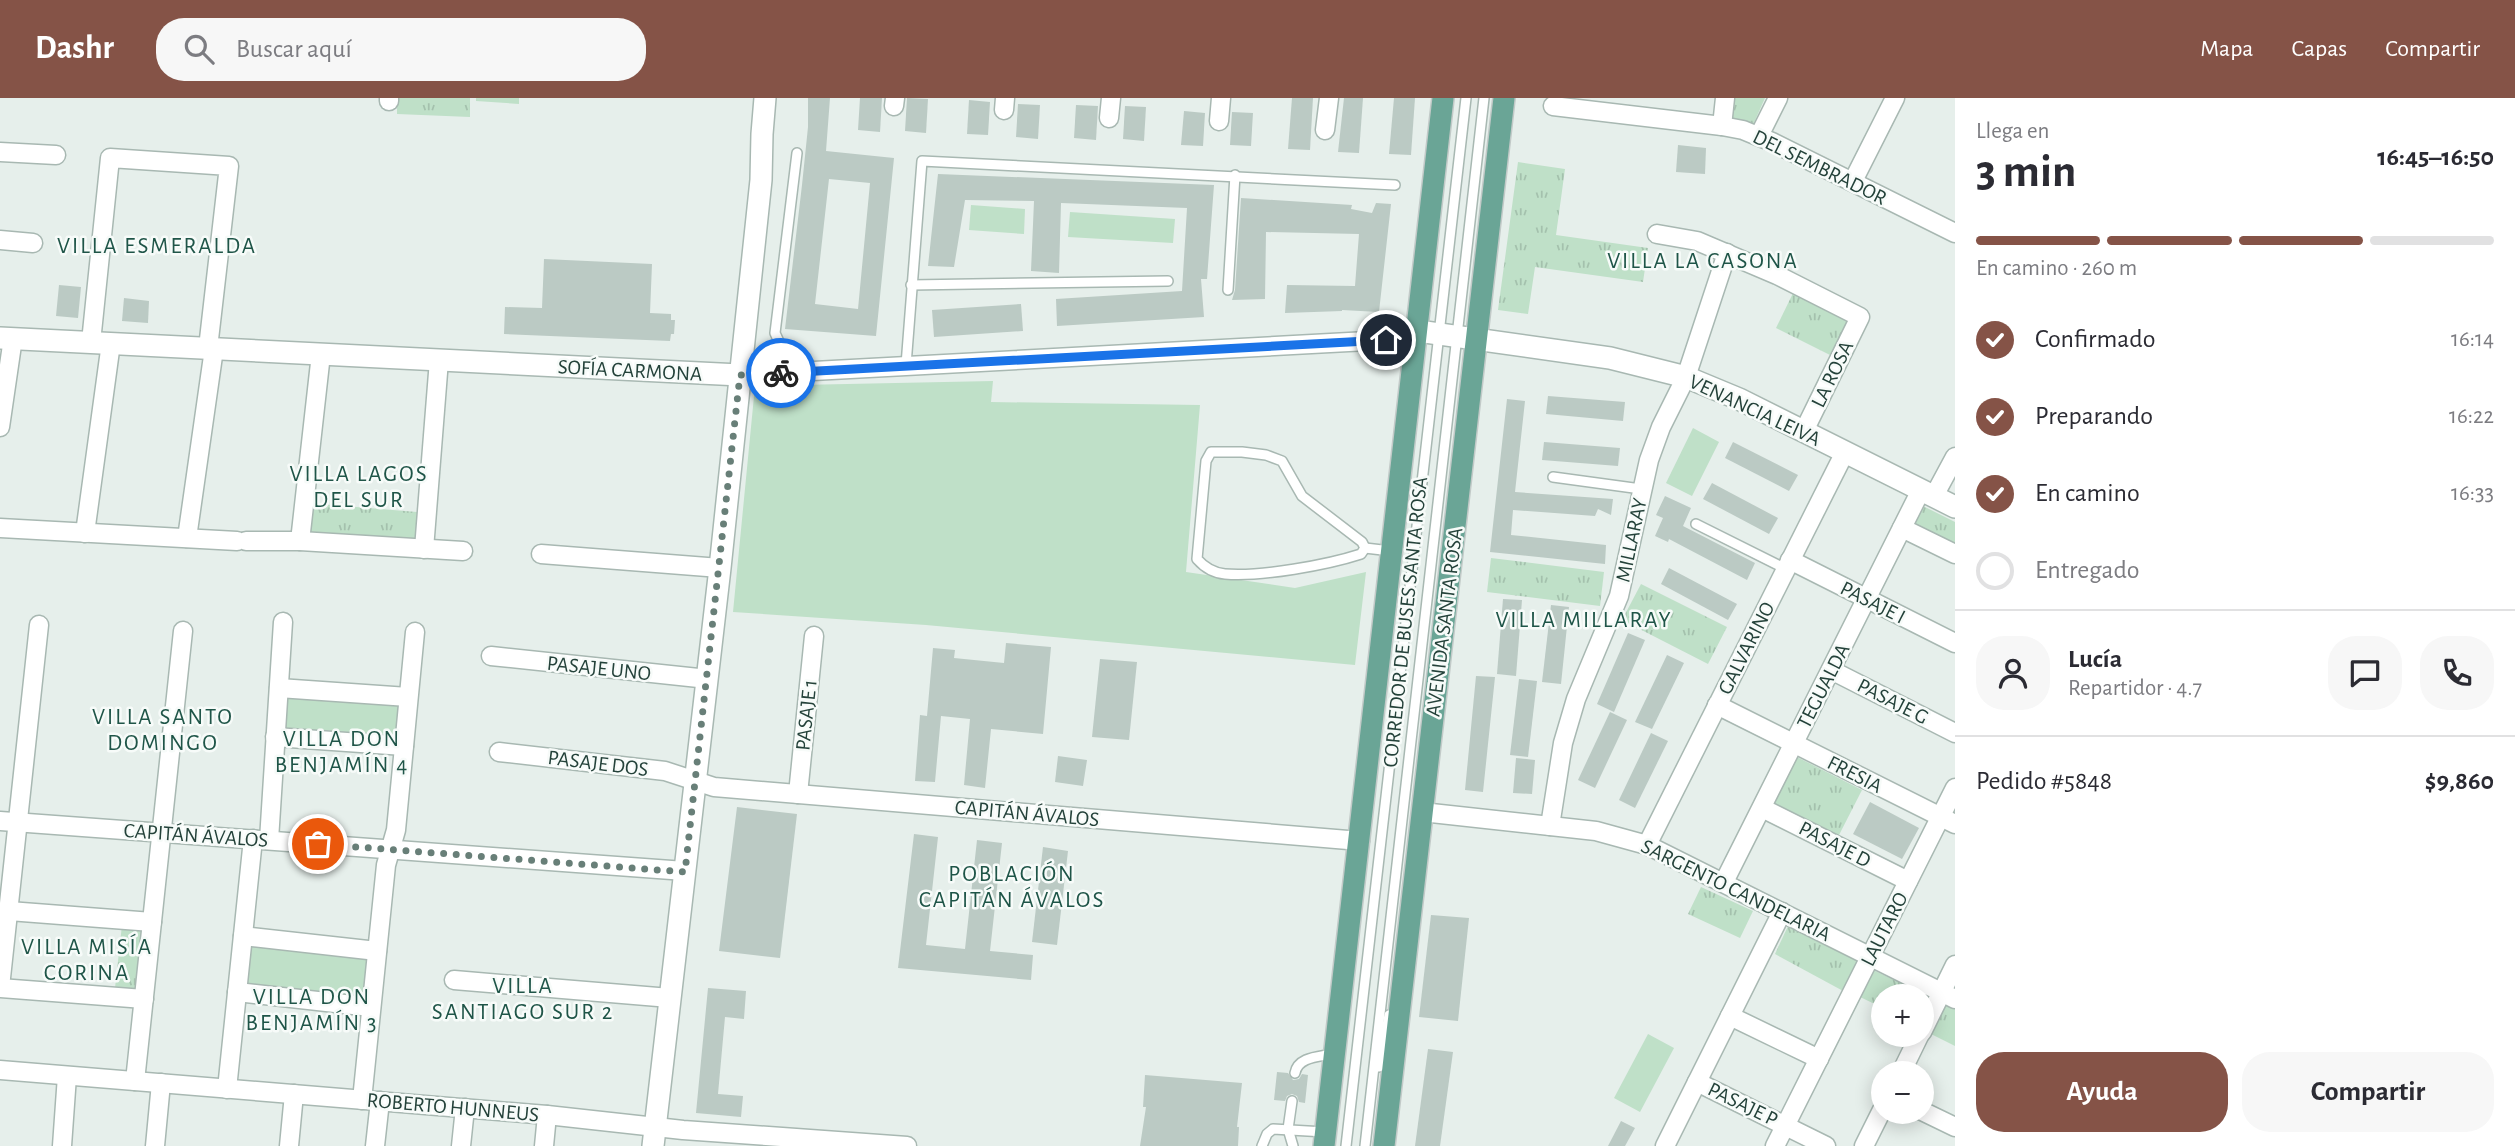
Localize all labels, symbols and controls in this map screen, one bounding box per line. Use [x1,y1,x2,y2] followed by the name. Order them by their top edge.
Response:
[156,18,646,81] search box
[180,30,218,68] icon: search
[35,32,114,65] text: Dashr
[236,36,352,62] text: Buscar aquí
[2200,37,2253,61] text: Mapa
[2291,37,2347,61] text: Capas
[2385,37,2480,61] text: Compartir
[1976,120,2049,143] text: Llega en
[1750,126,1890,209] street label: DEL SEMBRADOR
[2377,144,2494,170] text: 16:45–16:50
[1976,149,2076,195] text: 3 min
[57,235,257,258] district label: VILLA ESMERALDA
[1607,250,1799,273] district label: VILLA LA CASONA
[1976,257,2137,280] text: En camino · 260 m
[1356,310,1416,370] pin
[1367,321,1405,359] icon: home
[1976,321,2014,359] icon: check
[2035,326,2156,352] text: Confirmado
[2451,328,2494,351] text: 16:14
[746,338,816,408] courier
[1807,338,1857,411] street label: LA ROSA
[557,354,703,385] street label: SOFÍA CARMONA
[762,354,800,392] icon: bike
[1686,371,1824,450] street label: VENANCIA LEIVA
[1976,398,2014,436] icon: check
[2035,403,2153,429] text: Preparando
[2449,405,2494,428] text: 16:22
[289,463,429,512] district label: VILLA LAGOS DEL SUR
[1976,475,2014,513] icon: check
[1380,476,1431,769] street label: CORREDOR DE BUSES SANTA ROSA
[2035,480,2140,506] text: En camino
[2451,482,2494,505] text: 16:33
[1612,496,1651,584] street label: MILLARAY
[1422,526,1467,718] street label: AVENIDA SANTA ROSA
[2035,557,2140,583] text: Entregado
[1837,577,1909,628] street label: PASAJE I
[1714,599,1779,698] street label: GALVARINO
[1495,609,1673,632] district label: VILLA MILLARAY
[1976,636,2050,710] button: person
[2328,636,2402,710] button: chat
[2420,636,2494,710] button: phone
[1793,641,1854,732] street label: TEGUALDA
[2068,646,2122,672] text: Lucía
[546,653,652,684] street label: PASAJE UNO
[1854,675,1932,728] street label: PASAJE G
[2068,677,2202,700] text: Repartidor · 4.7
[792,678,821,752] street label: PASAJE 1
[92,706,234,755] district label: VILLA SANTO DOMINGO
[275,728,409,777] district label: VILLA DON BENJAMÍN 4
[547,747,649,780] street label: PASAJE DOS
[1824,752,1886,797] street label: FRESIA
[1976,768,2112,794] text: Pedido #5848
[2425,768,2494,794] text: $9,860
[954,795,1100,830] street label: CAPITÁN ÁVALOS
[288,814,348,874] pin
[1795,817,1874,871] street label: PASAJE D
[123,818,269,851] street label: CAPITÁN ÁVALOS
[299,825,337,863] icon: bag
[1638,835,1834,945] street label: SARGENTO CANDELARIA
[919,860,1105,912] district label: POBLACIÓN CAPITÁN ÁVALOS
[1857,889,1912,970] street label: LAUTARO
[21,933,153,985] district label: VILLA MISÍA CORINA
[432,975,614,1024] district label: VILLA SANTIAGO SUR 2
[1871,984,1934,1124] map controls
[1871,984,1934,1047] button: +
[246,986,378,1035] district label: VILLA DON BENJAMÍN 3
[1976,1052,2228,1132] button: Ayuda
[2242,1052,2494,1132] button: Compartir
[1871,1061,1934,1124] button: −
[1704,1079,1781,1130] street label: PASAJE P
[366,1090,540,1125] street label: ROBERTO HUNNEUS

